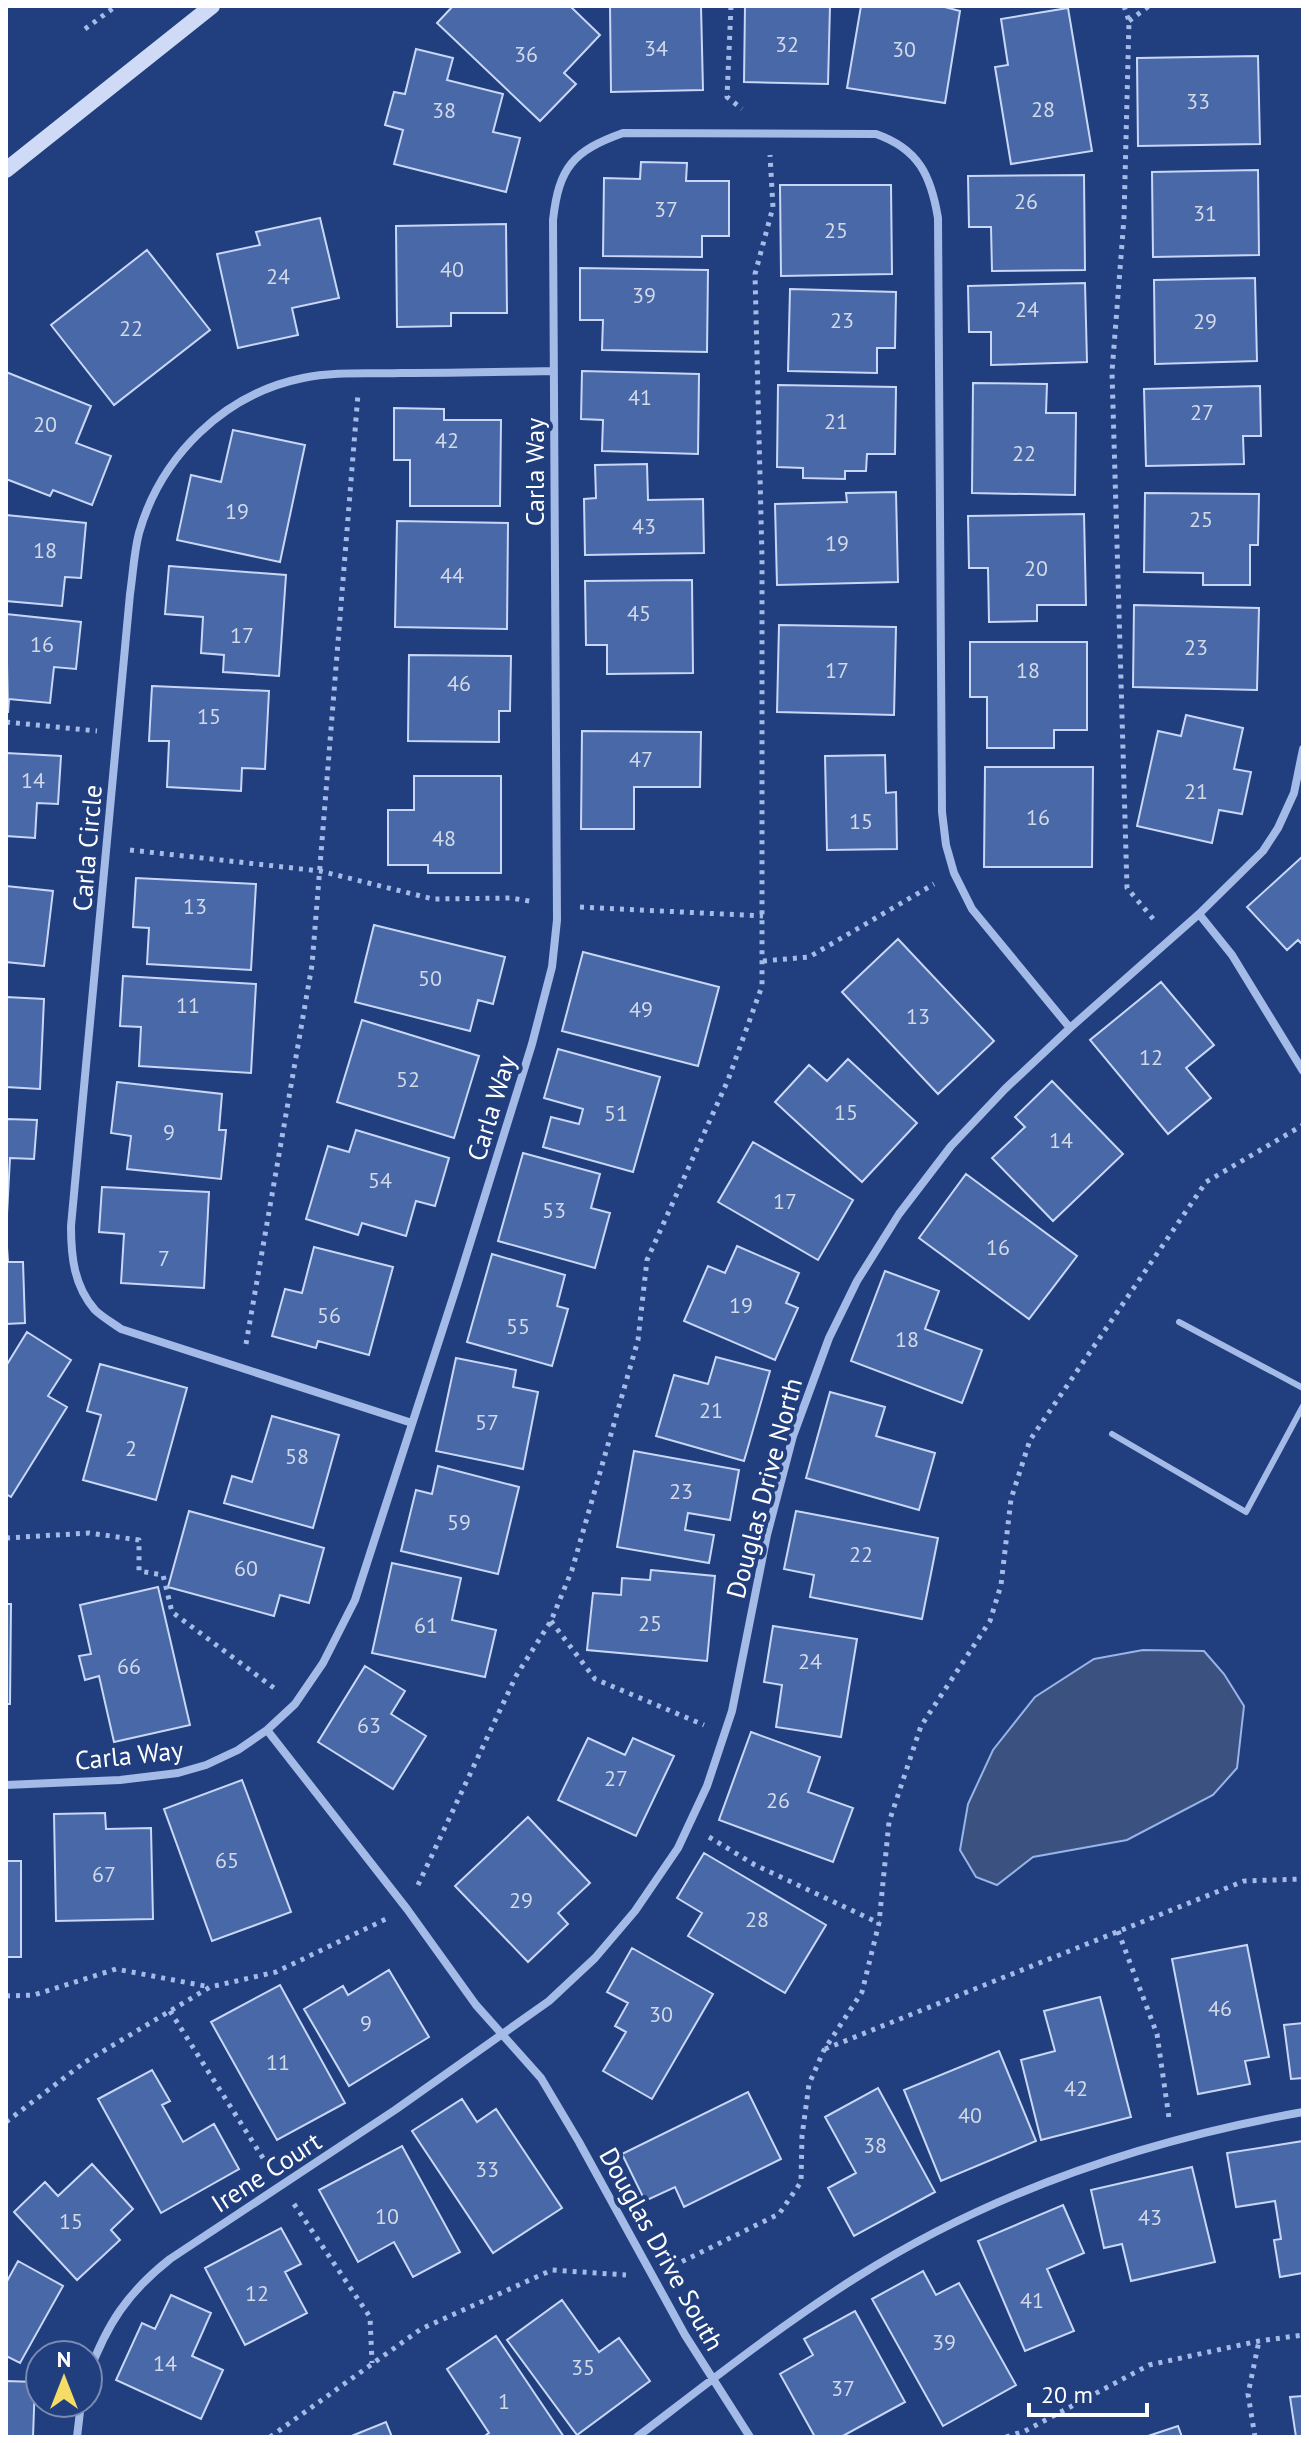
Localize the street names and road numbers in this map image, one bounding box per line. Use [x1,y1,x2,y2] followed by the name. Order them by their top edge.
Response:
[518,418,551,526] street label: Carla Way
[65,783,109,913] street label: Carla Circle
[459,1051,523,1165] street label: Carla Way
[719,1374,809,1602] street label: Douglas Drive North
[73,1733,185,1777] street label: Carla Way
[205,2124,327,2220] street label: Irene Court
[592,2142,732,2356] street label: Douglas Drive South

